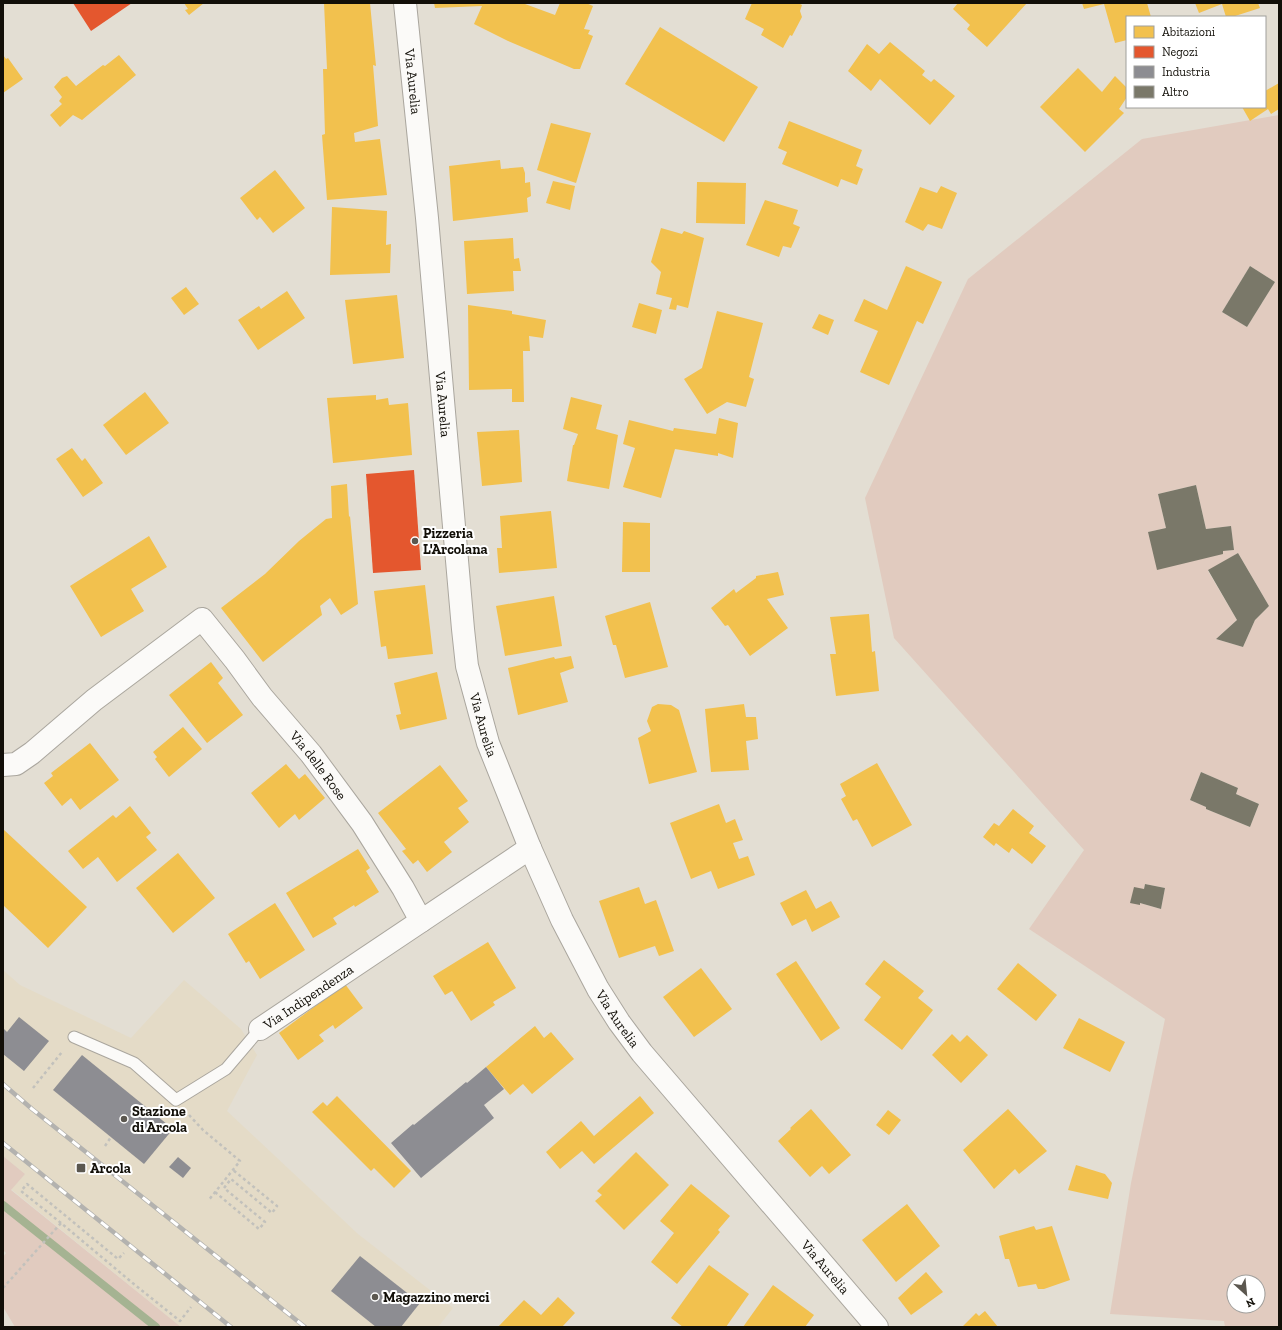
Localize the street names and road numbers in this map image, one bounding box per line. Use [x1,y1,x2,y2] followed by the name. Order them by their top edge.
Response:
[401,47,425,115] street label: Via Aurelia
[432,370,455,438] street label: Via Aurelia
[466,690,501,760] street label: Via Aurelia
[286,727,351,803] street label: Via delle Rose
[259,960,357,1033] street label: Via Indipendenza
[592,986,643,1051] street label: Via Aurelia
[797,1236,854,1298] street label: Via Aurelia

